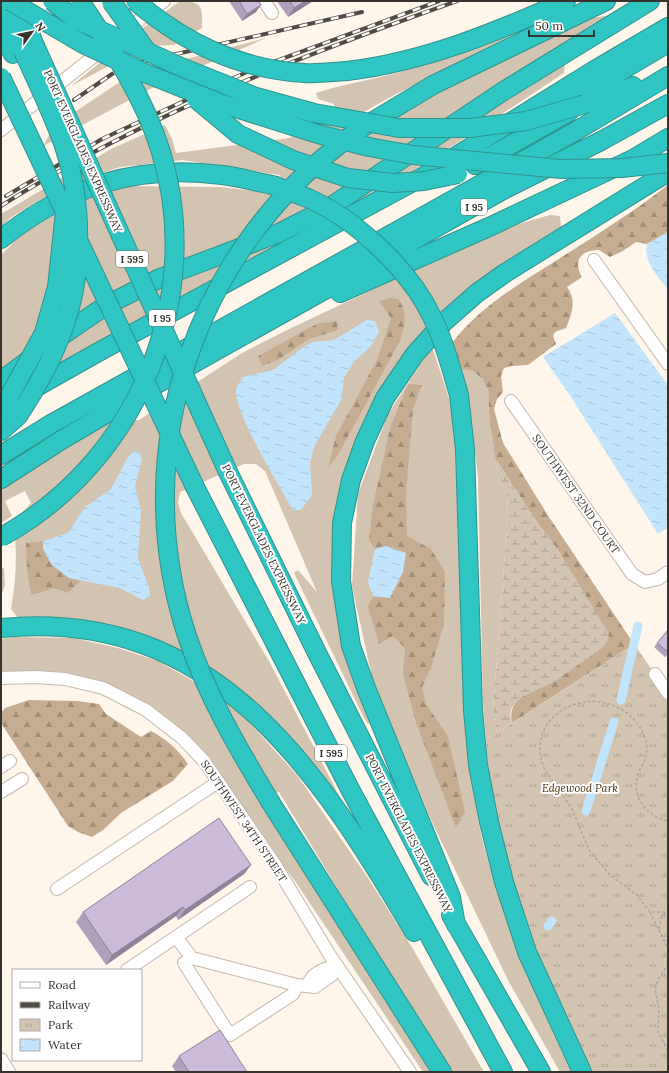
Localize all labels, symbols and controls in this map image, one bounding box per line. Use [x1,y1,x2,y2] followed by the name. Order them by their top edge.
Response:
[12,12,52,52] north arrow
[529,12,594,38] scale bar
[535,18,563,33] text: 50 m
[32,19,49,34] text: N
[41,68,126,235] street label: PORT EVERGLADES EXPRESSWAY
[461,199,487,215] road number: I 95
[116,251,148,267] road number: I 595
[149,310,175,326] road number: I 95
[529,431,623,557] street label: SOUTHWEST 32ND COURT
[219,462,309,627] street label: PORT EVERGLADES EXPRESSWAY
[315,745,347,761] road number: I 595
[363,751,456,916] street label: PORT EVERGLADES EXPRESSWAY
[198,757,290,885] street label: SOUTHWEST 34TH STREET
[542,781,618,795] park label: Edgewood Park
[12,969,142,1061] legend
[48,977,76,992] text: Road
[48,997,91,1012] text: Railway
[48,1017,74,1032] text: Park
[48,1037,83,1052] text: Water

